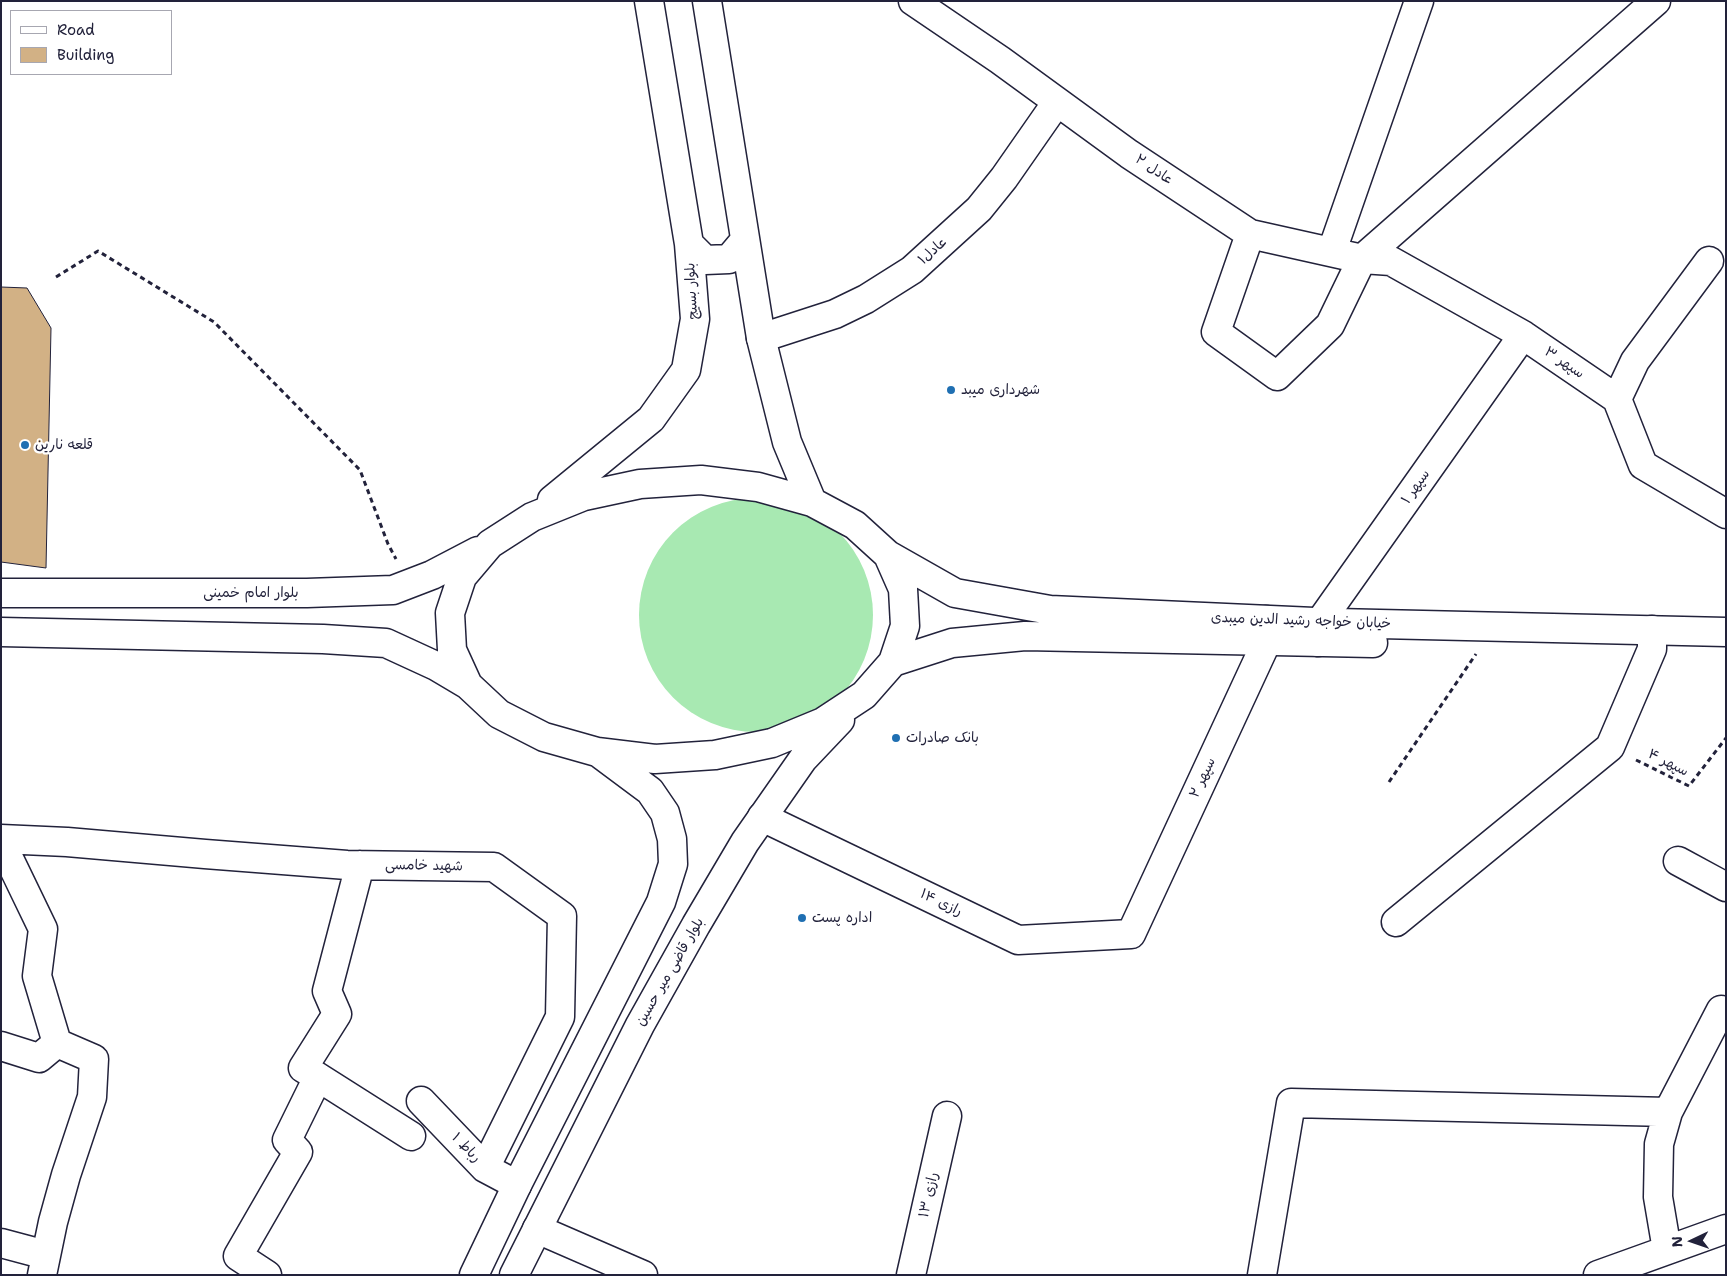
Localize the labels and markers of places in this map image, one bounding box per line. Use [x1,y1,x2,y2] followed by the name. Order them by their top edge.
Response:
[961,382,1040,398] place label: شهرداری میبد
[945,384,957,396] marker: شهرداری میبد
[35,437,93,453] place label: قلعه نارین
[19,439,31,451] marker: قلعه نارین
[906,730,979,746] place label: بانک صادرات
[890,732,902,744] marker: بانک صادرات
[812,910,872,926] place label: اداره پست
[796,912,808,924] marker: اداره پست

